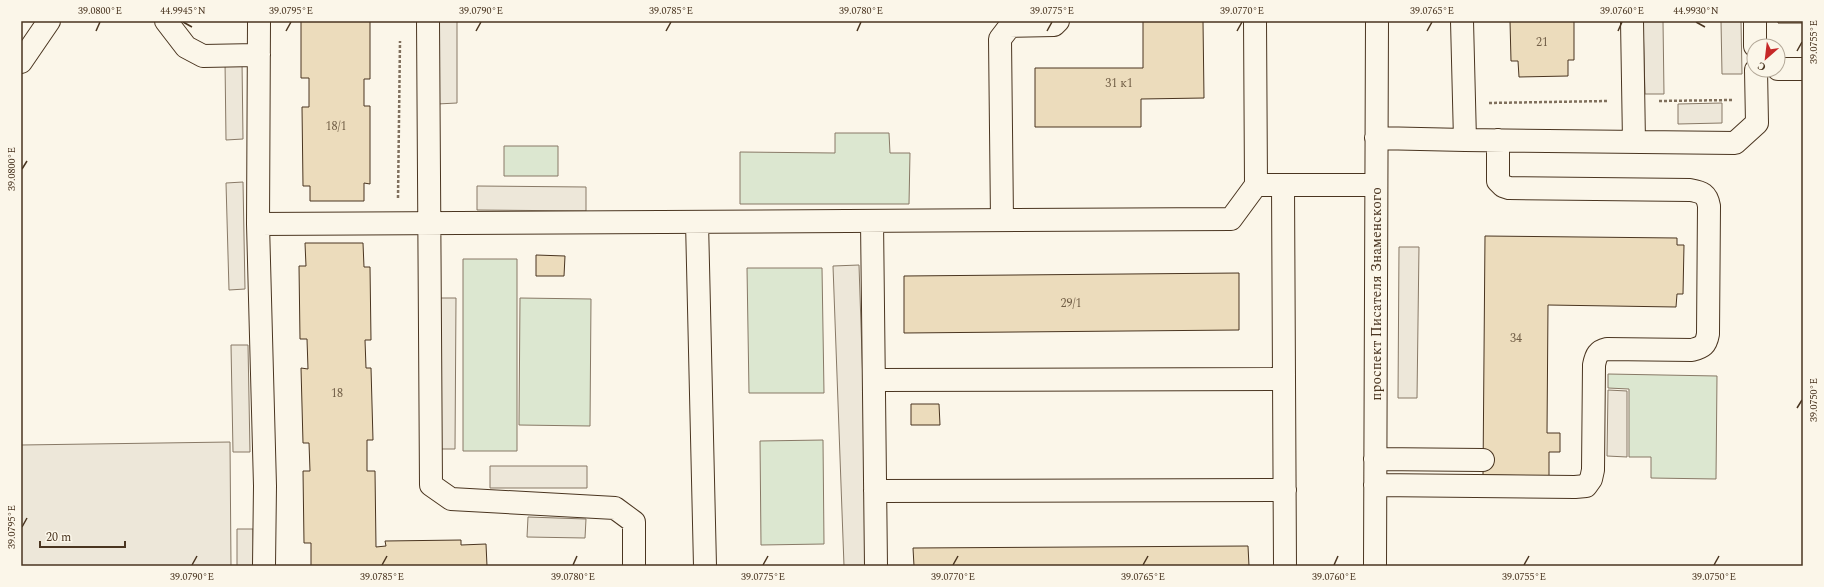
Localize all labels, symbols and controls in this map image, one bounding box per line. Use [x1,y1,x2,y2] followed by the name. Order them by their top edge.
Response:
[78,3,122,19] text: 39.0800°E
[160,3,206,19] text: 44.9945°N
[269,3,313,19] text: 39.0795°E
[459,3,503,19] text: 39.0790°E
[649,3,693,19] text: 39.0785°E
[839,3,883,19] text: 39.0780°E
[1030,3,1074,19] text: 39.0775°E
[1220,3,1264,19] text: 39.0770°E
[1410,3,1454,19] text: 39.0765°E
[1600,3,1644,19] text: 39.0760°E
[1673,3,1719,19] text: 44.9930°N
[1806,20,1822,64] text: 39.0755°E
[1536,33,1548,52] house number: 21
[1746,38,1786,78] north arrow
[1754,57,1769,76] text: С
[1105,74,1133,93] house number: 31 к1
[325,117,347,136] house number: 18/1
[4,147,20,191] text: 39.0800°E
[1366,187,1387,401] street label: проспект Писателя Знаменского
[1060,294,1082,313] house number: 29/1
[1510,329,1522,348] house number: 34
[1806,378,1822,422] text: 39.0750°E
[331,384,343,403] house number: 18
[4,505,20,549] text: 39.0795°E
[40,523,125,549] scale bar
[46,528,71,547] text: 20 m
[170,569,214,585] text: 39.0790°E
[360,569,404,585] text: 39.0785°E
[551,569,595,585] text: 39.0780°E
[741,569,785,585] text: 39.0775°E
[931,569,975,585] text: 39.0770°E
[1121,569,1165,585] text: 39.0765°E
[1312,569,1356,585] text: 39.0760°E
[1502,569,1546,585] text: 39.0755°E
[1692,569,1736,585] text: 39.0750°E

